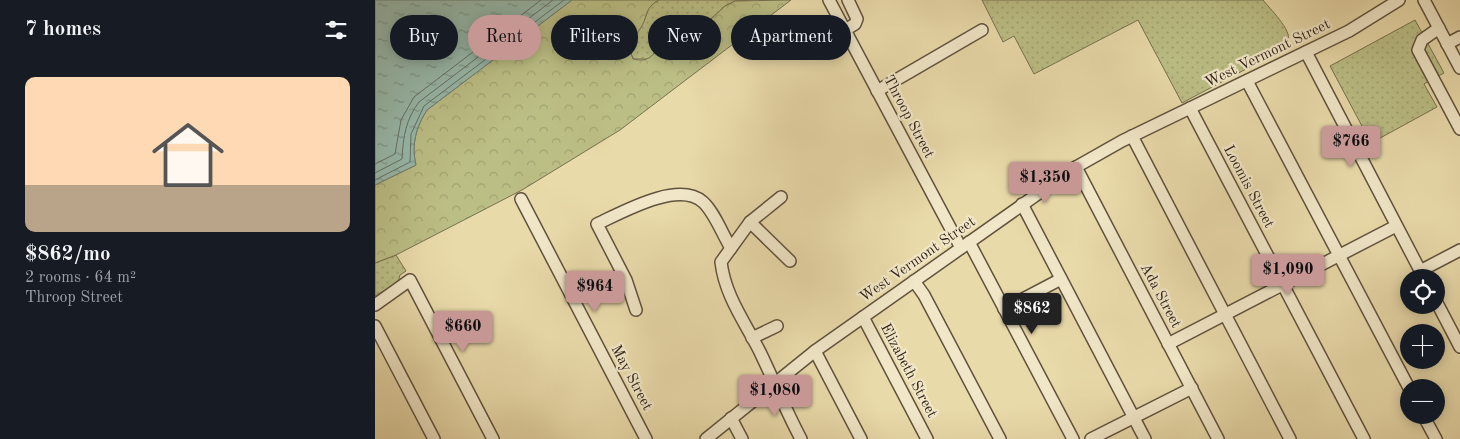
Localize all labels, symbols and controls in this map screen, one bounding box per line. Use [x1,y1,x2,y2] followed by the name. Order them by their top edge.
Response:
[390,15,458,60] chip: Buy
[468,15,541,60] chip: Rent
[551,15,638,60] chip: Filters
[648,15,721,60] chip: New
[731,15,851,60] chip: Apartment
[322,16,350,44] icon: filters
[1203,17,1333,91] street label: West Vermont Street
[25,19,101,40] text: 7 homes
[880,73,936,161] street label: Throop Street
[143,110,233,200] icon: home
[1321,126,1381,168] pin: $766
[1332,134,1370,150] text: $766
[1220,143,1276,231] street label: Loomis Street
[1004,162,1086,204] pin: $1,350
[1020,170,1070,186] text: $1,350
[857,214,979,306] street label: West Vermont Street
[25,244,111,265] text: $862/mo
[1247,254,1329,296] pin: $1,090
[1137,261,1183,331] street label: Ada Street
[1263,262,1313,278] text: $1,090
[1400,269,1445,424] map controls
[1400,269,1445,314] button: locate
[25,270,136,286] text: 2 rooms · 64 m²
[565,270,625,313] pin: $964
[576,279,614,295] text: $964
[25,290,123,306] text: Throop Street
[1002,292,1062,335] pin: $862
[1013,301,1051,317] text: $862
[433,310,493,353] pin: $660
[444,319,482,335] text: $660
[877,321,939,421] street label: Elizabeth Street
[1400,324,1445,369] button: +
[608,343,654,413] street label: May Street
[734,374,816,417] pin: $1,080
[1400,379,1445,424] button: −
[750,383,800,399] text: $1,080

